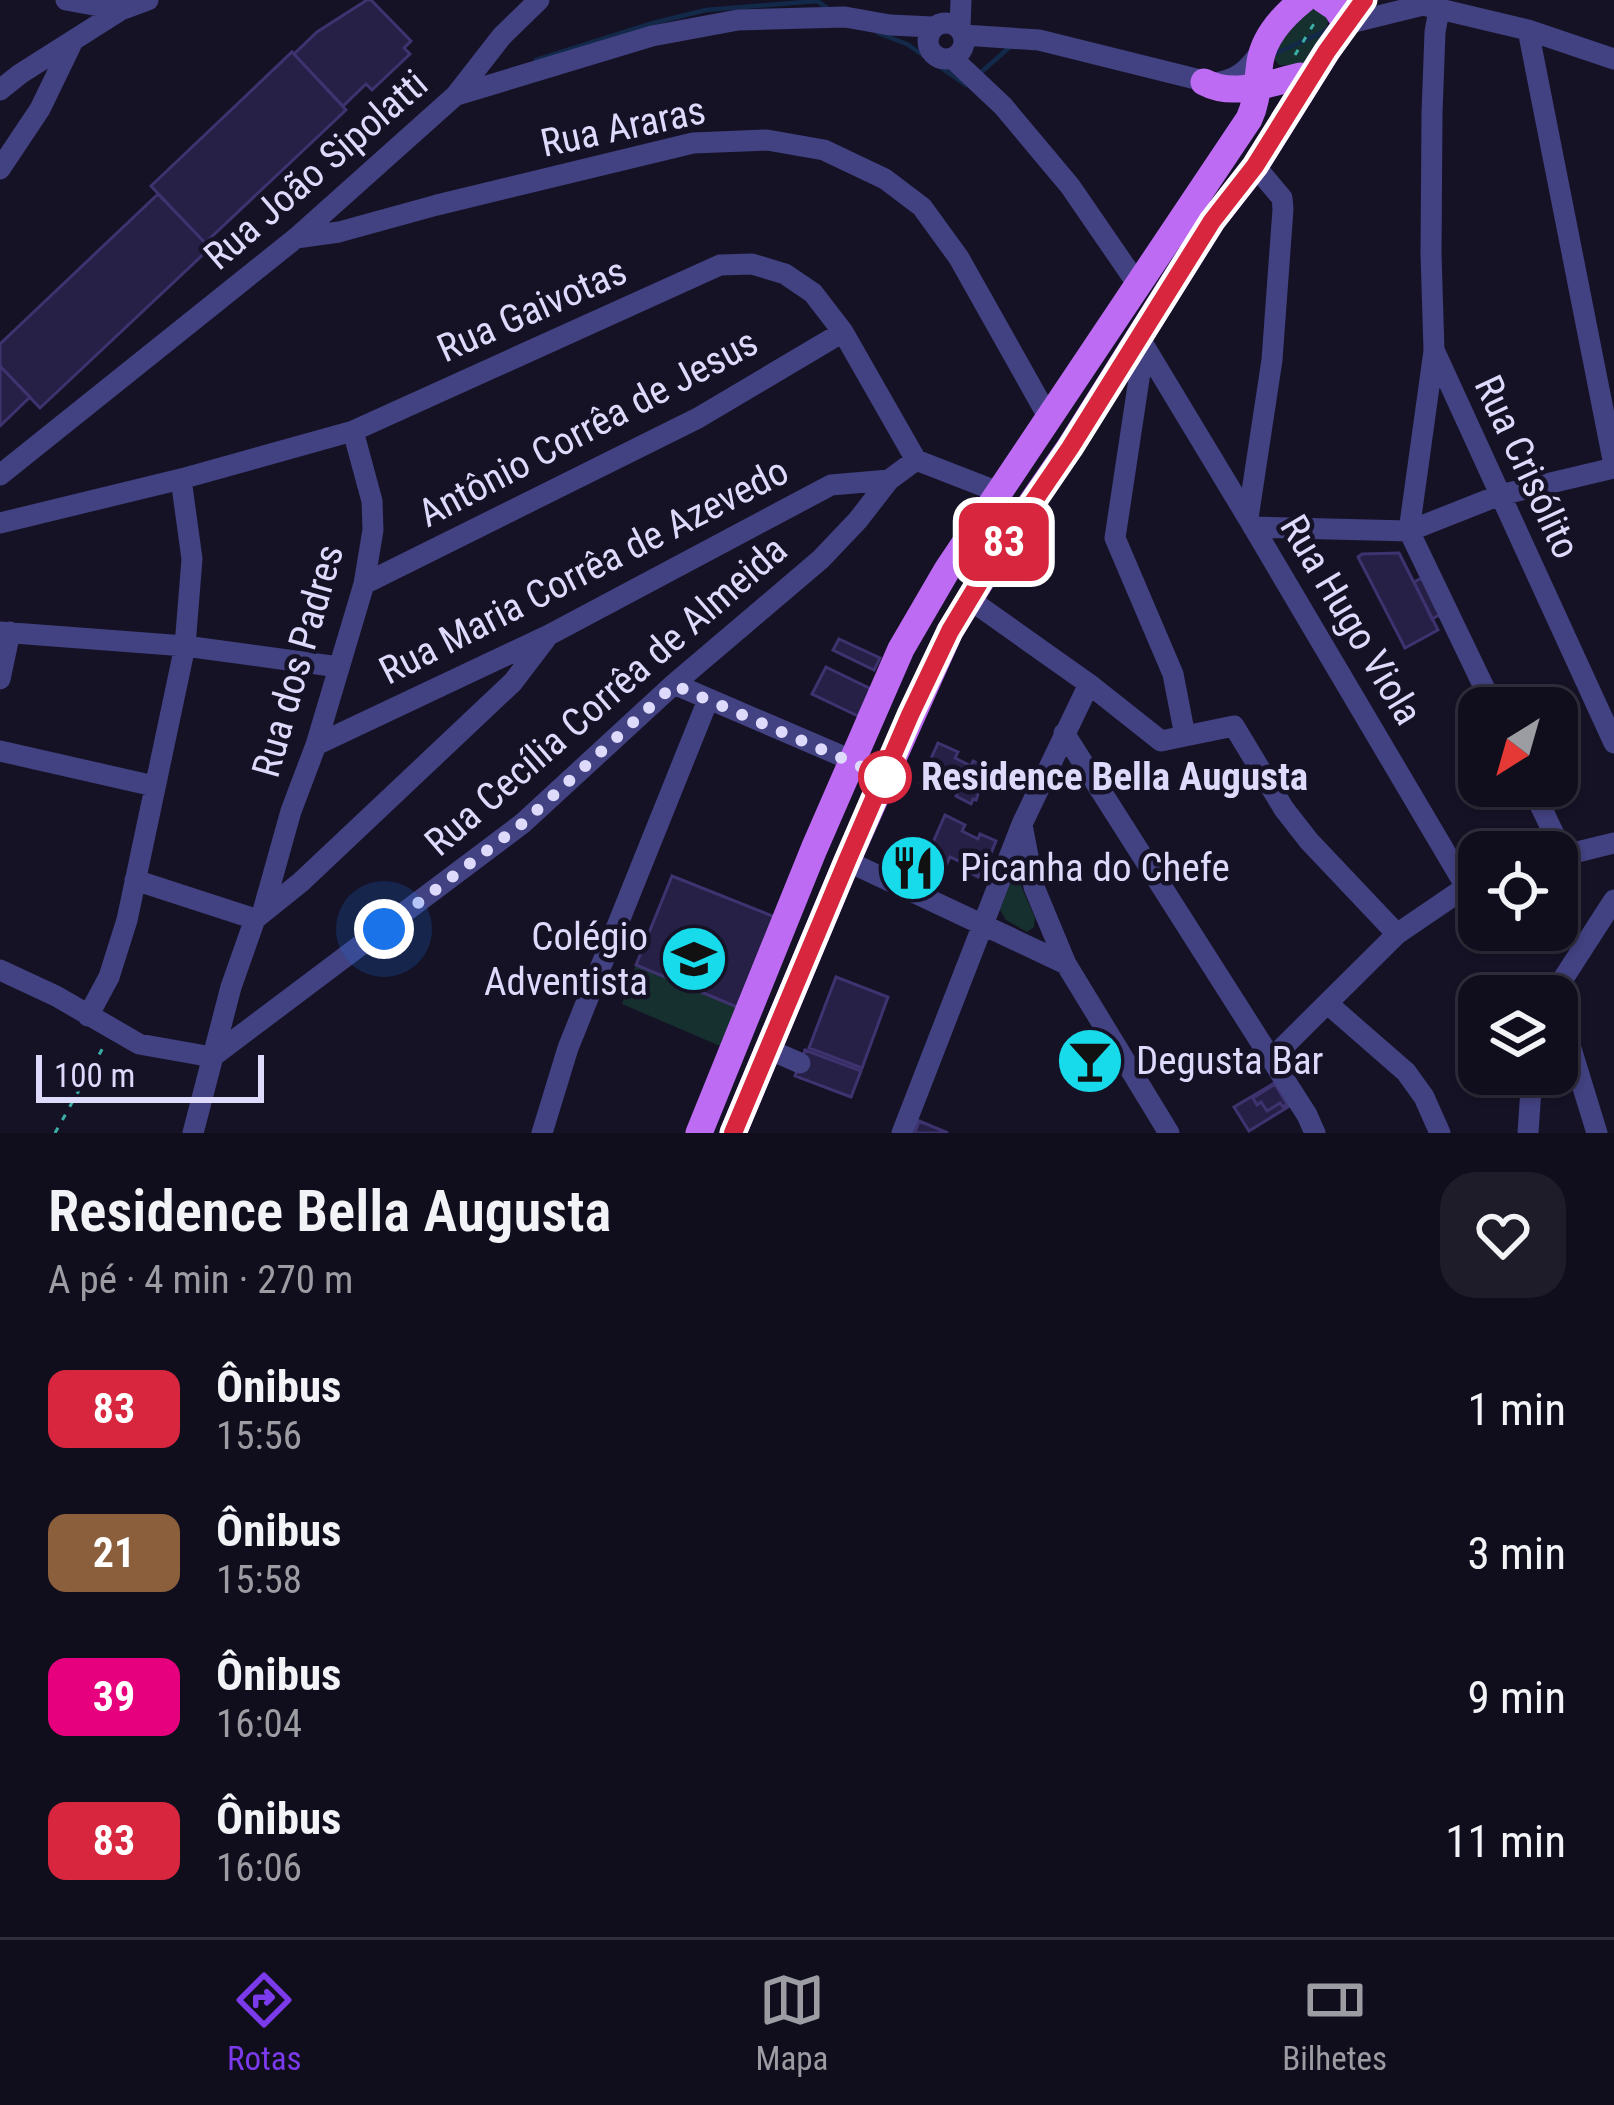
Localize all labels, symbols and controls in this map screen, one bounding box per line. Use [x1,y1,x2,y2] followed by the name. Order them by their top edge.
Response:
[195,61,437,279] street label: Rua João Sipolatti
[537,87,709,167] street label: Rua Araras
[430,248,634,372] street label: Rua Gaivotas
[410,319,766,537] street label: Antônio Corrêa de Jesus
[1465,368,1589,566] street label: Rua Crisólito
[372,448,796,694] street label: Rua Maria Corrêa de Azevedo
[950,503,1058,581] line badge: 83
[1271,507,1431,733] street label: Rua Hugo Viola
[983,517,1025,566] text: 83
[416,526,796,866] street label: Rua Cecília Corrêa de Almeida
[243,539,353,783] street label: Rua dos Padres
[1458,687,1578,807] north arrow
[1458,687,1578,1095] map controls
[860,752,910,802] marker: Residence Bella Augusta
[921,754,1308,800] place label: Residence Bella Augusta
[1458,831,1578,951] button: locate
[878,833,948,903] restaurant icon: Picanha do Chefe
[960,845,1230,891] place label: Picanha do Chefe
[354,899,414,959] your location
[484,914,648,1005] place label: Colégio Adventista
[659,924,729,994] school or university icon: Colégio Adventista
[1458,975,1578,1095] button: layers
[1055,1026,1125,1096] bar icon: Degusta Bar
[1136,1038,1324,1084] place label: Degusta Bar
[36,1049,264,1102] scale bar
[54,1056,135,1095] text: 100 m
[1440,1172,1566,1298] button: heart
[48,1178,612,1245] text: Residence Bella Augusta
[48,1257,353,1303] text: A pé · 4 min · 270 m
[216,1360,342,1413] text: Ônibus
[1467,1383,1566,1436] text: 1 min
[93,1384,135,1433] text: 83
[216,1413,302,1459] text: 15:56
[216,1504,342,1557] text: Ônibus
[1467,1527,1566,1580] text: 3 min
[93,1528,135,1577] text: 21
[216,1557,302,1603] text: 15:58
[216,1648,342,1701] text: Ônibus
[1467,1671,1566,1724] text: 9 min
[93,1672,135,1721] text: 39
[216,1701,302,1747] text: 16:04
[216,1792,342,1845] text: Ônibus
[1445,1815,1566,1868] text: 11 min
[93,1816,135,1865] text: 83
[216,1845,302,1891] text: 16:06
[227,1967,302,2078] tab: Rotas
[755,1967,828,2078] tab: Mapa
[1282,1967,1387,2078] tab: Bilhetes

